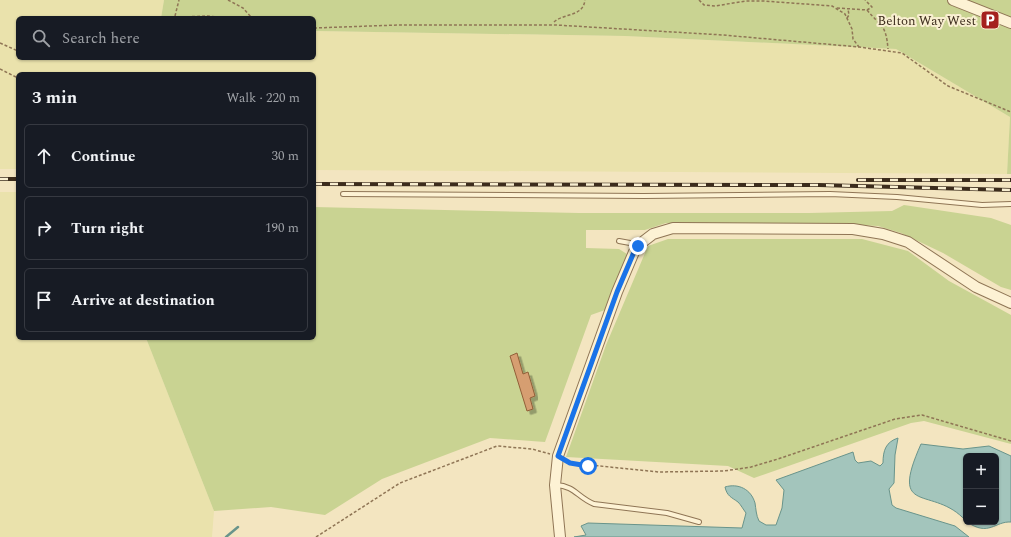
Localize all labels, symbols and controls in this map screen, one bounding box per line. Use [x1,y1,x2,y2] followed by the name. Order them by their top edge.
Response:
[979,9,1001,31] parking icon: Belton Way West
[878,11,976,31] place label: Belton Way West
[16,16,316,60] search box
[30,27,52,49] icon: search
[62,27,140,50] text: Search here
[32,85,77,111] text: 3 min
[226,88,300,108] text: Walk · 220 m
[33,145,55,167] icon: ahead
[71,145,136,168] text: Continue
[272,146,299,166] text: 30 m
[33,217,55,239] icon: right
[71,217,144,240] text: Turn right
[265,218,299,238] text: 190 m
[629,237,647,255] route end
[33,289,55,311] icon: arrive
[71,289,215,312] text: Arrive at destination
[963,453,999,525] map controls
[963,453,999,489] button: +
[579,457,597,475] route start
[963,489,999,525] button: −

